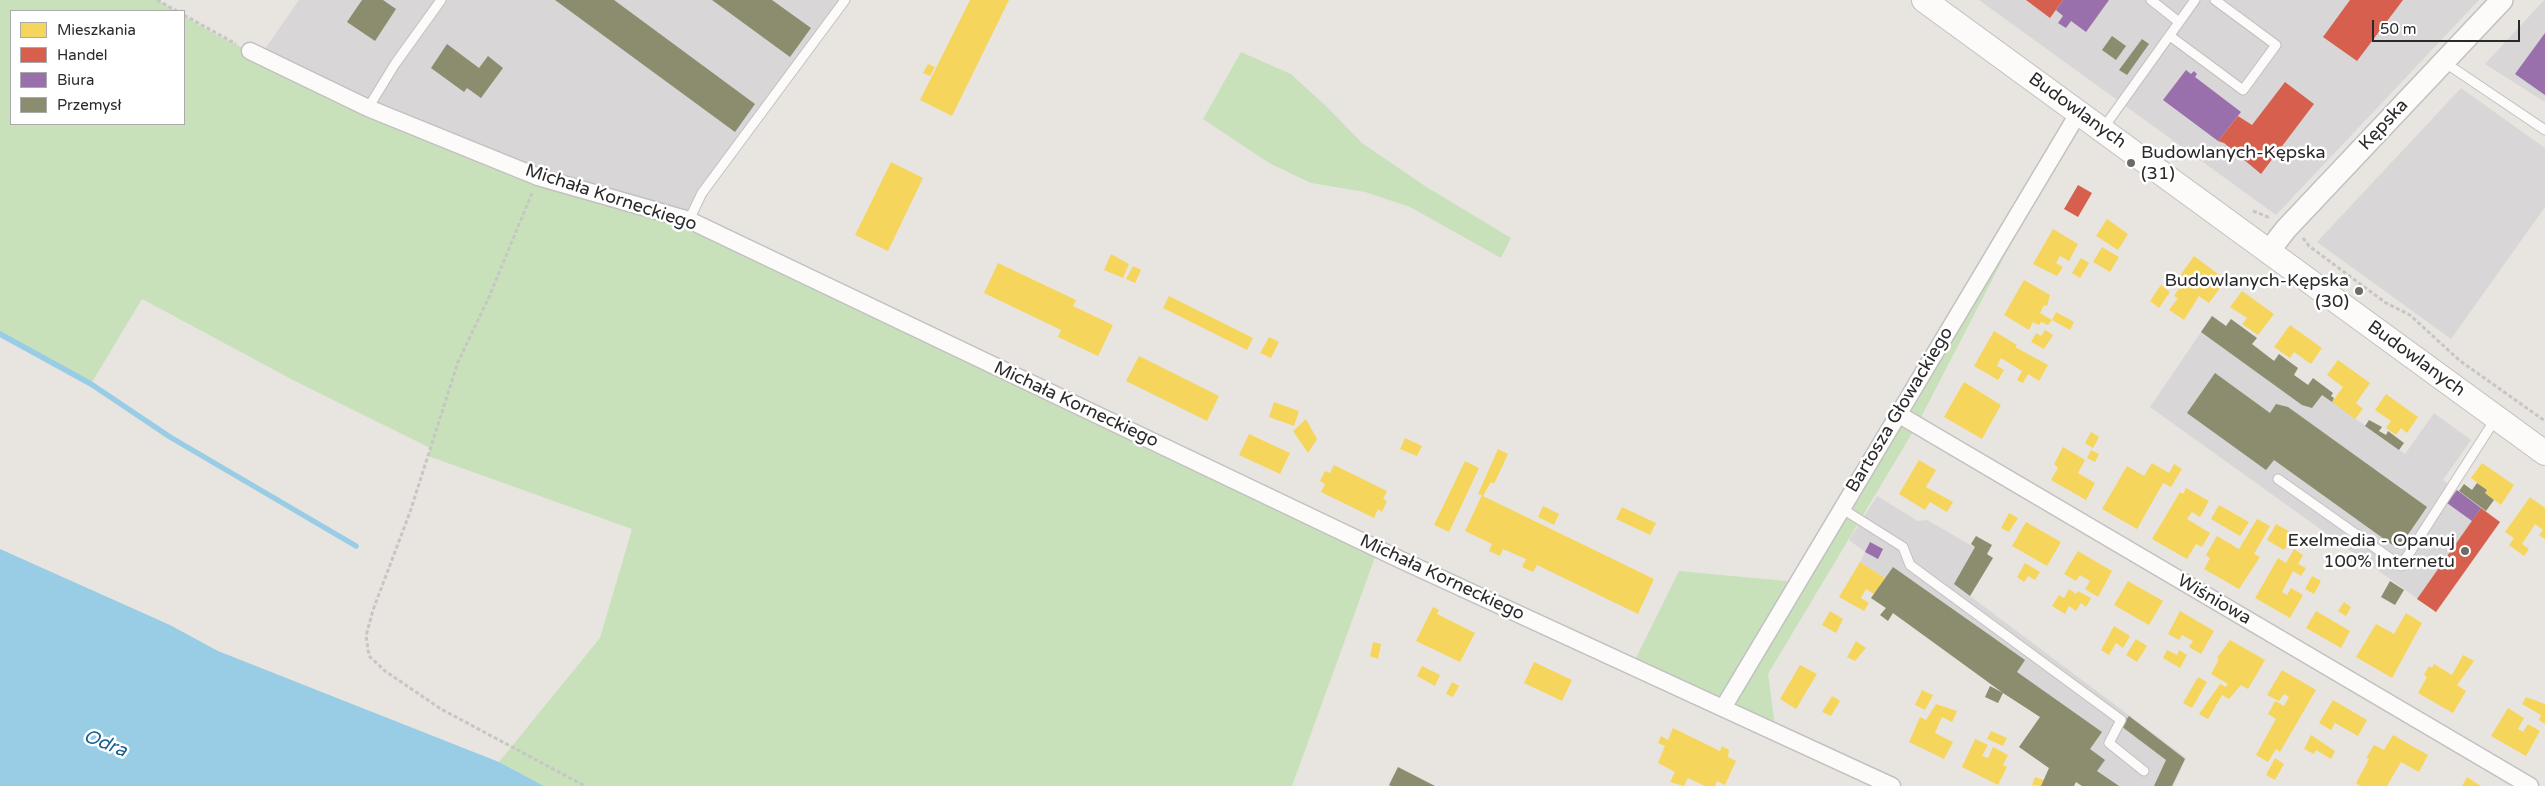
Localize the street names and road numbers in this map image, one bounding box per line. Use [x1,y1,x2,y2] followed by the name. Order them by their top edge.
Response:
[2024,68,2130,154] street label: Budowlanych
[2355,95,2413,155] street label: Kępska
[522,160,700,236] street label: Michała Korneckiego
[2363,316,2469,402] street label: Budowlanych
[1842,323,1958,497] street label: Bartosza Głowackiego
[990,357,1162,453] street label: Michała Korneckiego
[1356,530,1528,626] street label: Michała Korneckiego
[2173,570,2255,630] street label: Wiśniowa

